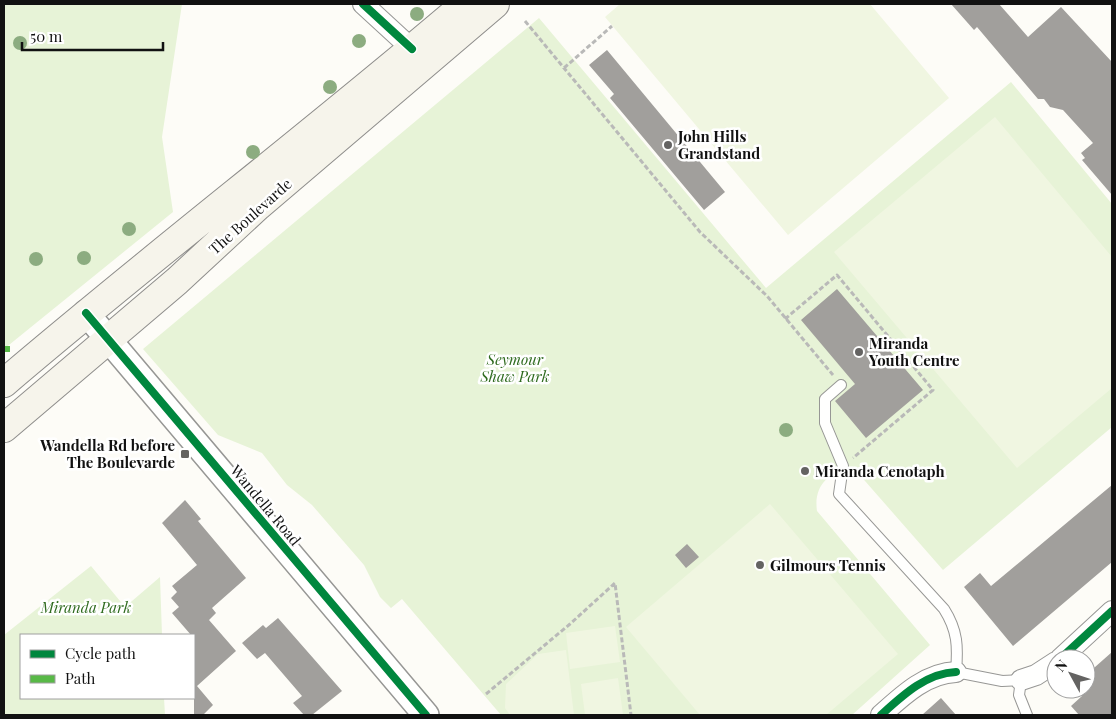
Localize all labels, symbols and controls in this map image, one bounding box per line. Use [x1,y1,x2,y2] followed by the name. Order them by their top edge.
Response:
[22,20,164,52] scale bar
[30,26,63,46] text: 50 m
[677,126,760,163] place label: John Hills Grandstand
[662,139,674,151] marker: John Hills Grandstand
[204,174,296,258] street label: The Boulevarde
[868,333,960,370] place label: Miranda Youth Centre
[853,346,865,358] marker: Miranda Youth Centre
[480,349,550,386] park label: Seymour Shaw Park
[39,435,175,472] place label: Wandella Rd before The Boulevarde
[179,448,191,460] marker: Wandella Rd before The Boulevarde
[226,460,306,550] street label: Wandella Road
[815,461,945,481] place label: Miranda Cenotaph
[799,465,811,477] marker: Miranda Cenotaph
[770,555,886,575] place label: Gilmours Tennis
[754,559,766,571] marker: Gilmours Tennis
[40,597,132,617] park label: Miranda Park
[20,634,195,699] legend
[65,643,136,663] text: Cycle path
[1046,649,1096,699] north arrow
[1050,655,1071,675] text: N
[65,668,95,688] text: Path

